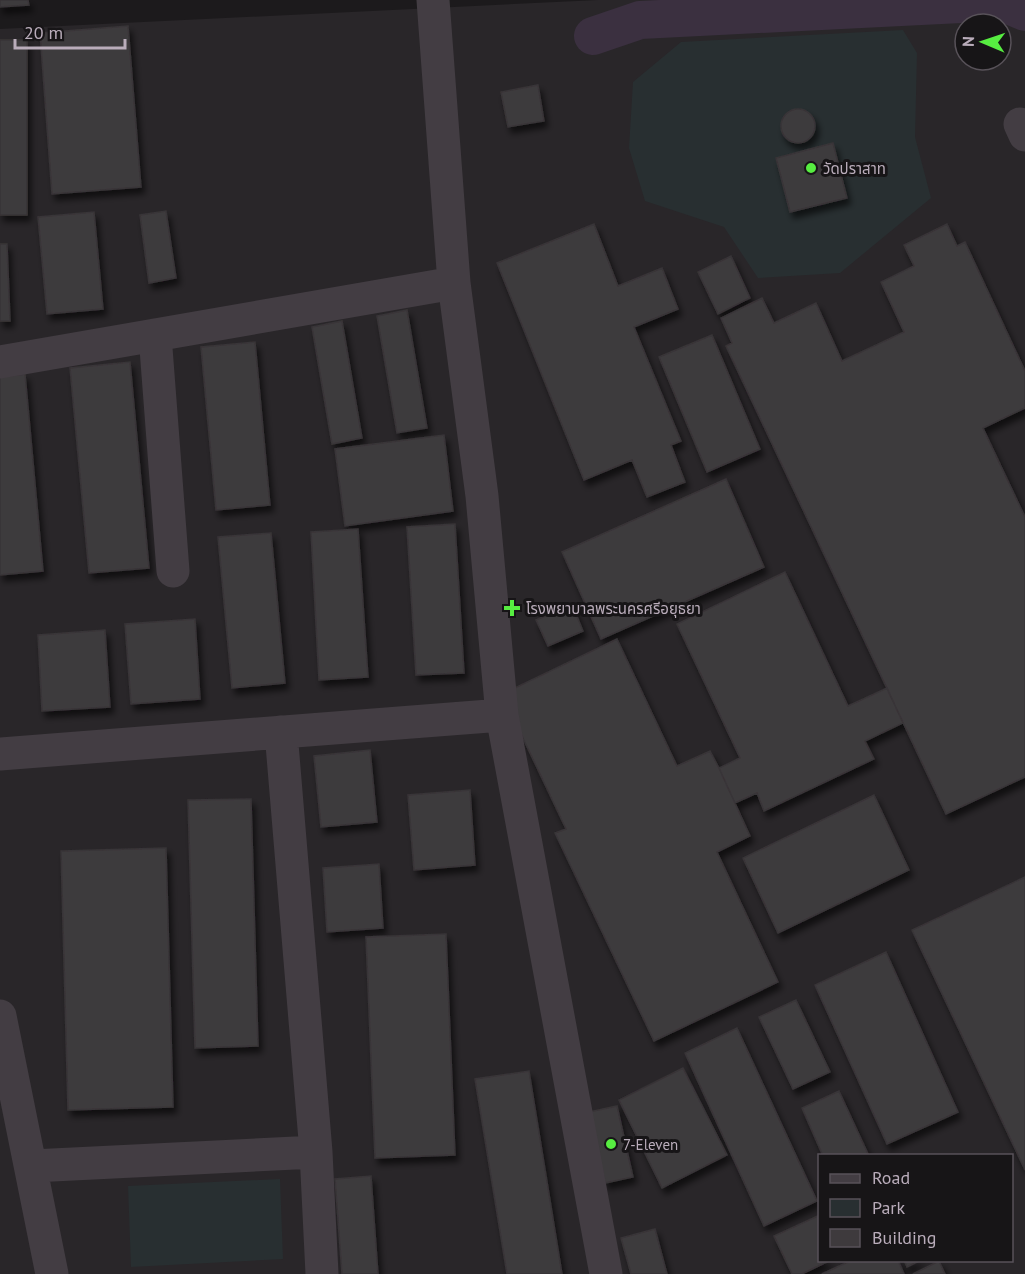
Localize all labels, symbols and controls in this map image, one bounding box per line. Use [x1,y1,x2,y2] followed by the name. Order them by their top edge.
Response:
[15,12,124,50] scale bar
[953,12,1013,72] north arrow
[24,21,63,44] text: 20 m
[958,36,978,47] text: N
[823,159,886,178] place label: วัดปราสาท
[804,161,818,175] marker: วัดปราสาท
[503,599,521,617] marker: โรงพยาบาลพระนครศรีอยุธยา
[526,599,701,618] place label: โรงพยาบาลพระนครศรีอยุธยา
[623,1135,678,1154] place label: 7-Eleven
[604,1137,618,1151] marker: 7-Eleven
[818,1154,1013,1262] legend
[872,1166,910,1189] text: Road
[872,1196,905,1219] text: Park
[872,1226,936,1249] text: Building

